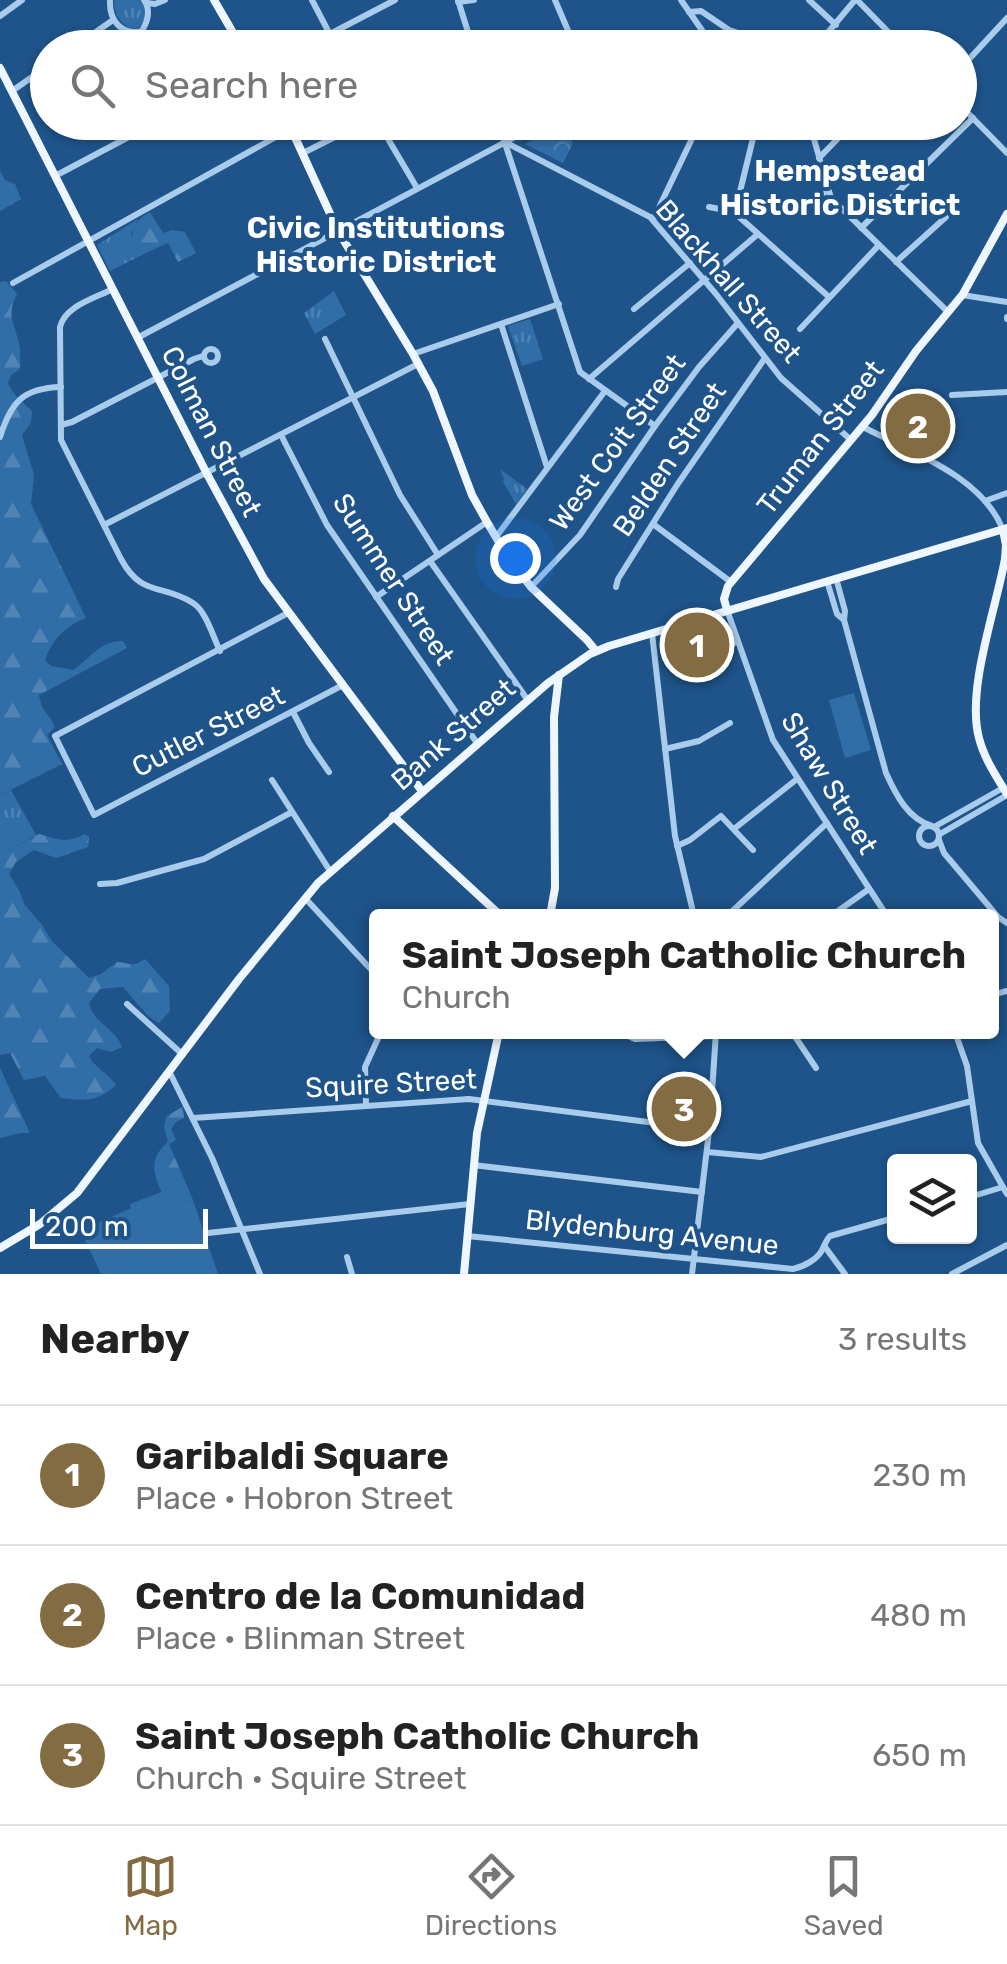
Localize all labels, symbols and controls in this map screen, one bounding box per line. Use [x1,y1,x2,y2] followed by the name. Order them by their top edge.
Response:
[30,30,977,140] search box
[65,58,120,113] icon: search
[145,62,358,108] text: Search here
[720,153,960,223] district label: Hempstead Historic District
[649,193,808,369] street label: Blackhall Street
[247,210,505,280] district label: Civic Institutions Historic District
[154,341,269,522] street label: Colman Street
[542,348,692,537] street label: West Coit Street
[750,354,891,521] street label: Truman Street
[606,376,733,542] street label: Belden Street
[886,388,950,464] pin: 2
[326,487,461,671] street label: Summer Street
[490,533,541,584] your location
[664,608,730,682] pin: 1
[385,672,522,797] street label: Bank Street
[126,679,290,784] street label: Cutler Street
[774,706,885,860] street label: Shaw Street
[369,909,999,1039] popup
[402,932,966,978] text: Saint Joseph Catholic Church
[402,978,511,1016] text: Church
[304,1063,478,1104] street label: Squire Street
[652,1072,716,1146] pin: 3
[887,1154,977,1244] map controls
[887,1154,977,1244] button: layers
[524,1203,780,1262] street label: Blydenburg Avenue
[30,1204,208,1248] scale bar
[45,1210,129,1243] text: 200 m
[40,1314,190,1364] text: Nearby
[838,1320,967,1358] text: 3 results
[135,1433,449,1479] text: Garibaldi Square
[65,1456,80,1494] text: 1
[872,1456,967,1494] text: 230 m
[135,1479,453,1517] text: Place · Hobron Street
[135,1573,585,1619] text: Centro de la Comunidad
[62,1596,83,1634] text: 2
[870,1596,967,1634] text: 480 m
[135,1619,465,1657] text: Place · Blinman Street
[135,1713,699,1759] text: Saint Joseph Catholic Church
[62,1736,83,1774] text: 3
[872,1736,967,1774] text: 650 m
[135,1759,466,1797] text: Church · Squire Street
[123,1849,178,1942] tab: Map
[425,1849,557,1942] tab: Directions
[804,1849,884,1942] tab: Saved

